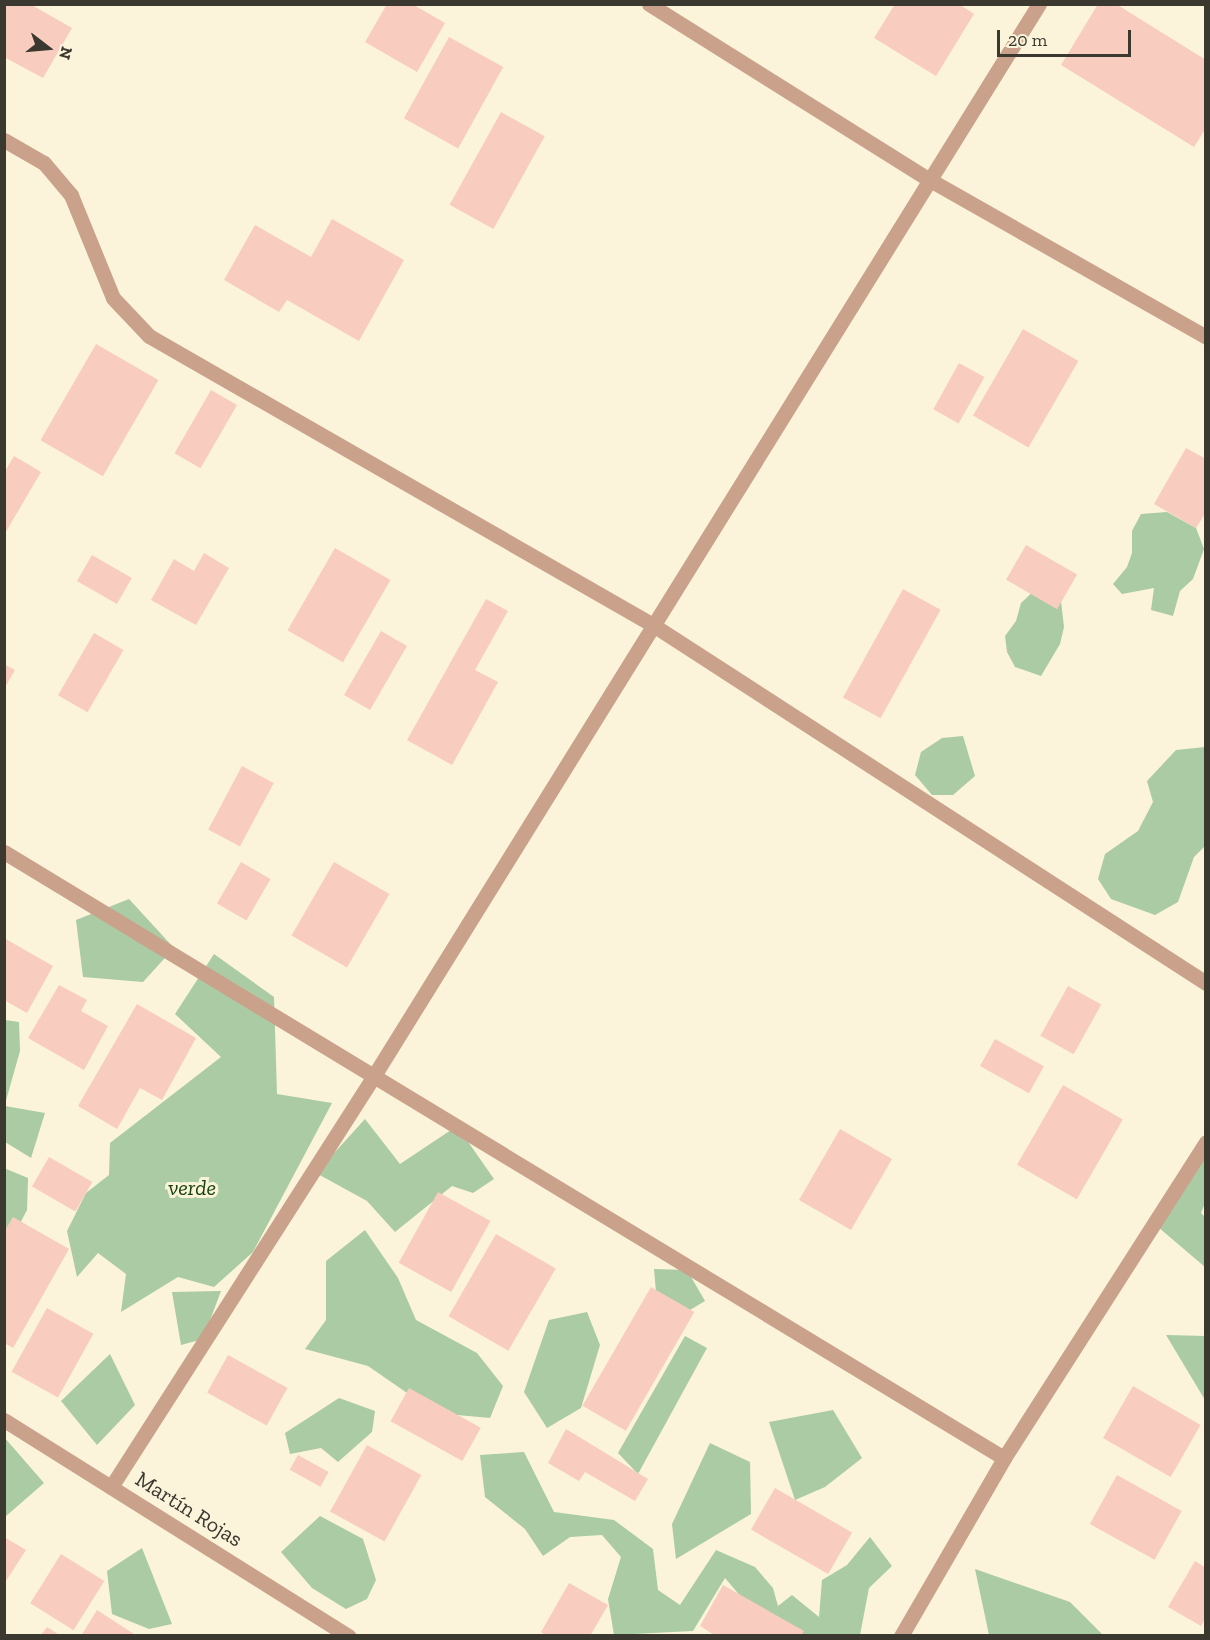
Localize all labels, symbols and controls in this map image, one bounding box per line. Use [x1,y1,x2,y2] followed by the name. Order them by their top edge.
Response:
[18,18,78,78] north arrow
[1000,18,1134,56] scale bar
[1008,29,1047,51] text: 20 m
[55,45,77,62] text: N
[168,1175,216,1201] park label: verde
[131,1466,247,1552] street label: Martín Rojas

